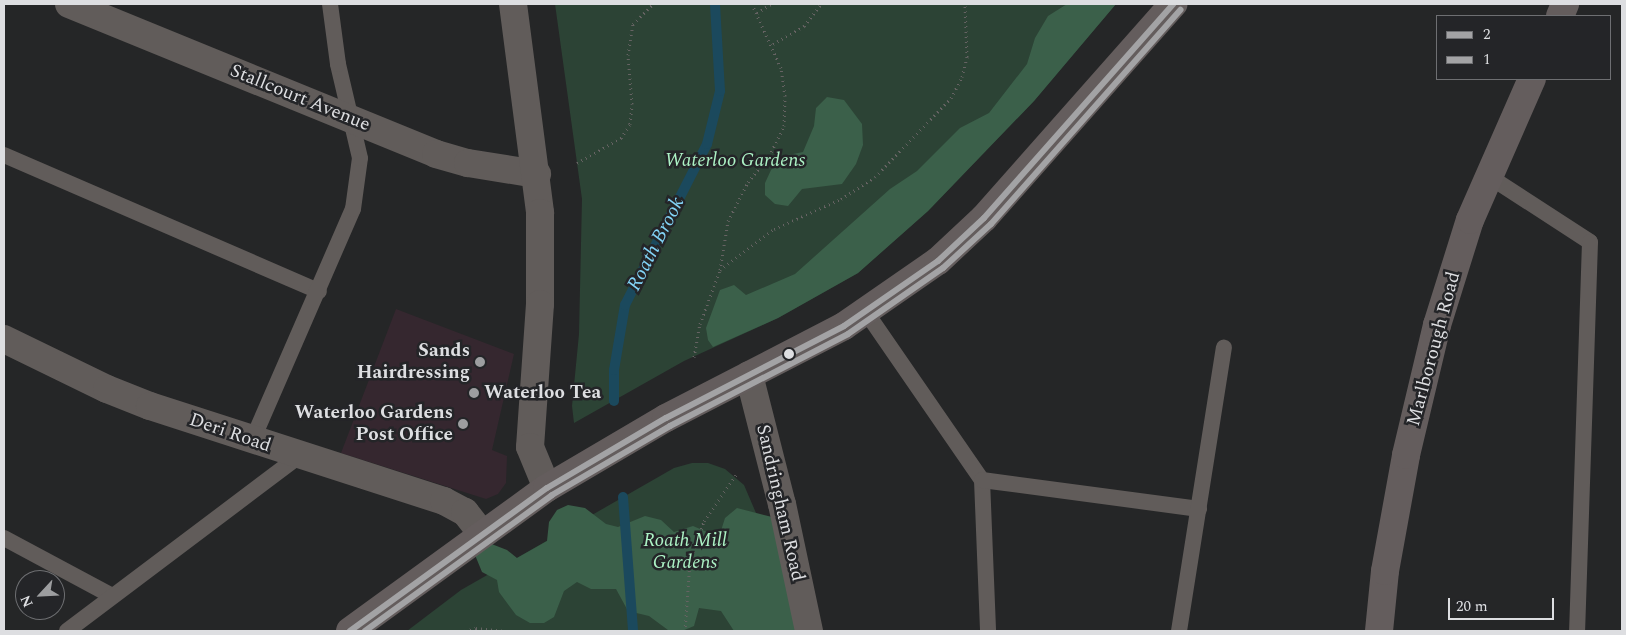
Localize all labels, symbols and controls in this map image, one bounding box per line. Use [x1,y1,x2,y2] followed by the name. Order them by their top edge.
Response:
[1436,15,1611,80] legend
[1483,23,1491,46] text: 2
[1483,48,1491,71] text: 1
[227,59,373,137] street label: Stallcourt Avenue
[665,150,805,172] park label: Waterloo Gardens
[622,193,690,295] water label: Roath Brook
[1402,269,1466,429] street label: Marlborough Road
[357,340,470,384] place label: Sands Hairdressing
[784,349,794,359] unlabelled marker
[474,356,486,368] marker: Sands Hairdressing
[484,382,601,404] place label: Waterloo Tea
[468,387,480,399] marker: Waterloo Tea
[294,402,453,446] place label: Waterloo Gardens Post Office
[186,408,274,458] street label: Deri Road
[457,418,469,430] marker: Waterloo Gardens Post Office
[751,422,809,584] street label: Sandringham Road
[643,530,727,574] park label: Roath Mill Gardens
[15,570,65,620] north arrow
[1451,588,1557,620] scale bar
[15,592,39,611] text: N
[1456,595,1488,618] text: 20 m

